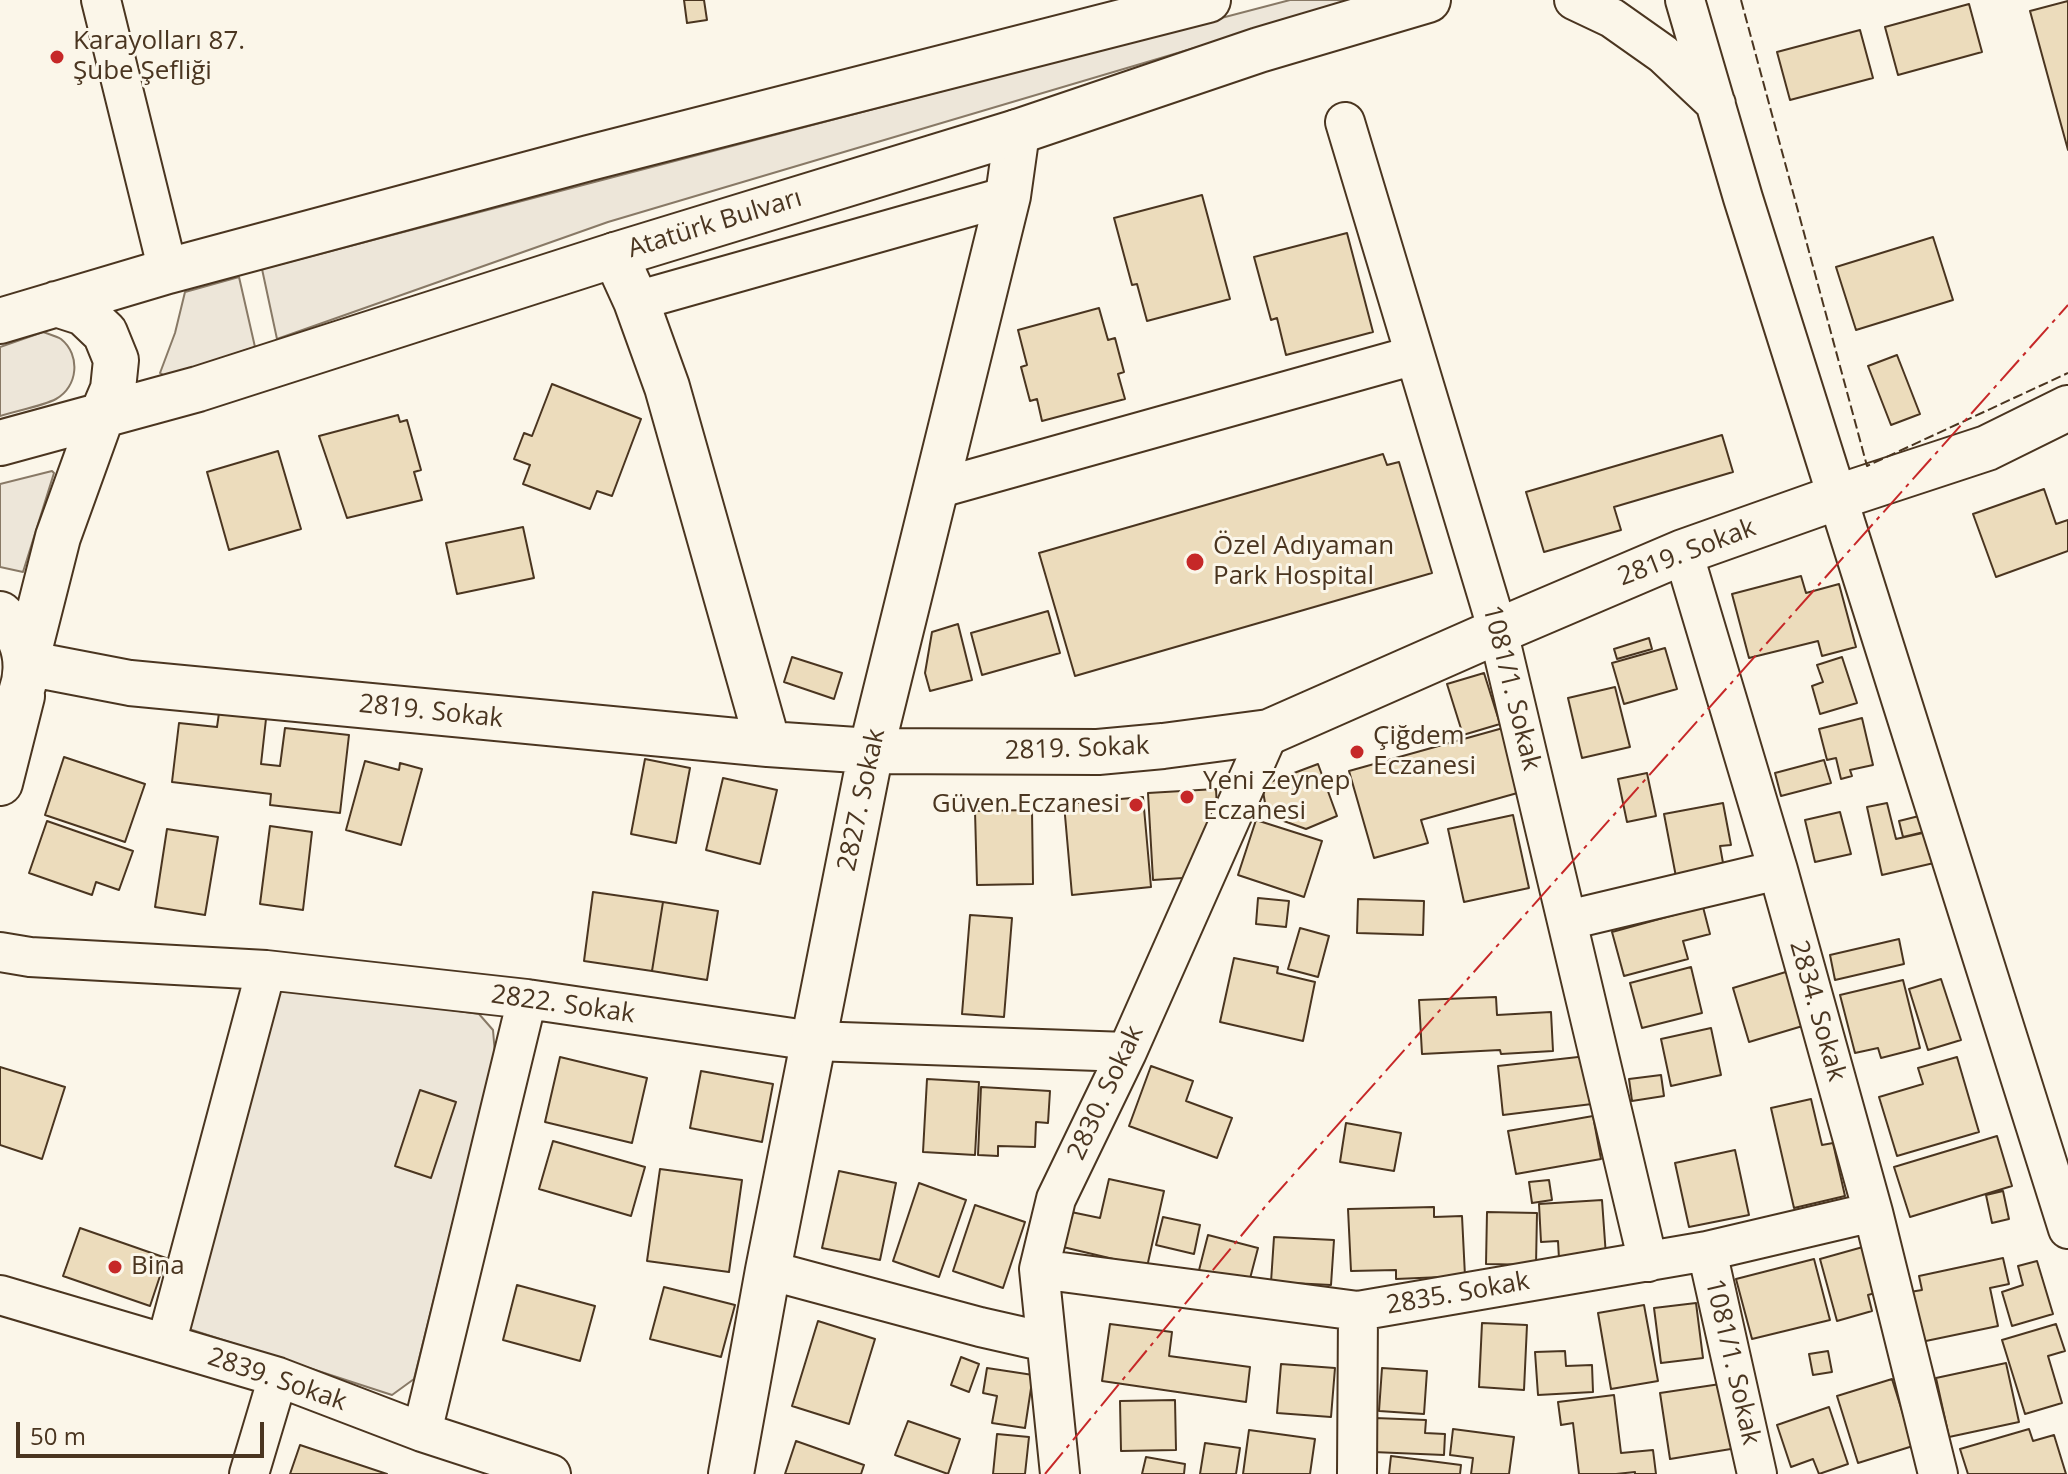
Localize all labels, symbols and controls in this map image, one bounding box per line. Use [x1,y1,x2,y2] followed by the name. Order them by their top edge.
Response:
[73,26,245,88] place label: Karayolları 87. Şube Şefliği
[48,48,66,66] marker: Karayolları 87. Şube Şefliği
[624,183,806,265] street label: Atatürk Bulvarı
[1614,513,1760,593] street label: 2819. Sokak
[1213,531,1394,592] place label: Özel Adıyaman Park Hospital
[1184,551,1206,573] marker: Özel Adıyaman Park Hospital
[1475,602,1547,774] street label: 1081/1. Sokak
[357,689,505,735] street label: 2819. Sokak
[1373,721,1476,782] place label: Çiğdem Eczanesi
[832,726,892,874] street label: 2827. Sokak
[1004,731,1150,767] street label: 2819. Sokak
[1348,743,1366,761] marker: Çiğdem Eczanesi
[1203,766,1350,828] place label: Yeni Zeynep Eczanesi
[1178,788,1196,806] marker: Yeni Zeynep Eczanesi
[932,789,1120,821] place label: Güven Eczanesi
[1127,796,1145,814] marker: Güven Eczanesi
[1782,937,1852,1085] street label: 2834. Sokak
[489,979,637,1031] street label: 2822. Sokak
[1061,1021,1151,1165] street label: 2830. Sokak
[131,1251,185,1283] place label: Bina
[106,1258,124,1276] marker: Bina
[1384,1266,1532,1322] street label: 2835. Sokak
[1698,1276,1766,1448] street label: 1081/1. Sokak
[204,1342,350,1418] street label: 2839. Sokak
[20,1406,268,1456] scale bar
[30,1419,86,1452] text: 50 m

